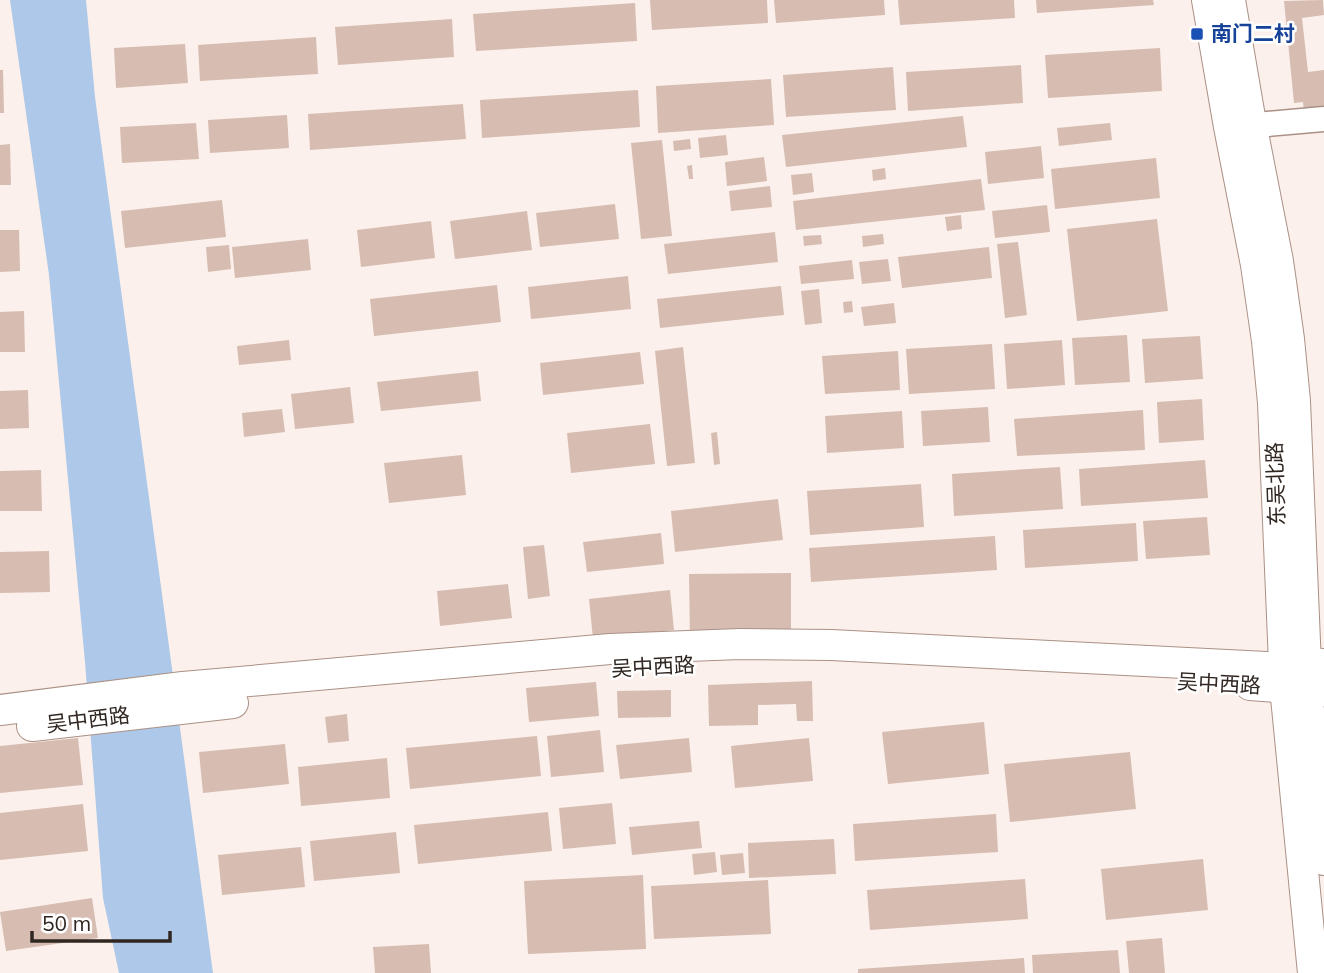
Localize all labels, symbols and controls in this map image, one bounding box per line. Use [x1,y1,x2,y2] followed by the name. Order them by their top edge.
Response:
[1211,20,1295,46] place label: 南门二村
[1189,26,1205,42] marker: 南门二村
[1261,442,1289,526] street label: 东吴北路
[610,651,696,681] street label: 吴中西路
[1176,668,1262,698] street label: 吴中西路
[45,701,131,737] street label: 吴中西路
[32,900,170,944] scale bar
[42,910,91,936] text: 50 m

